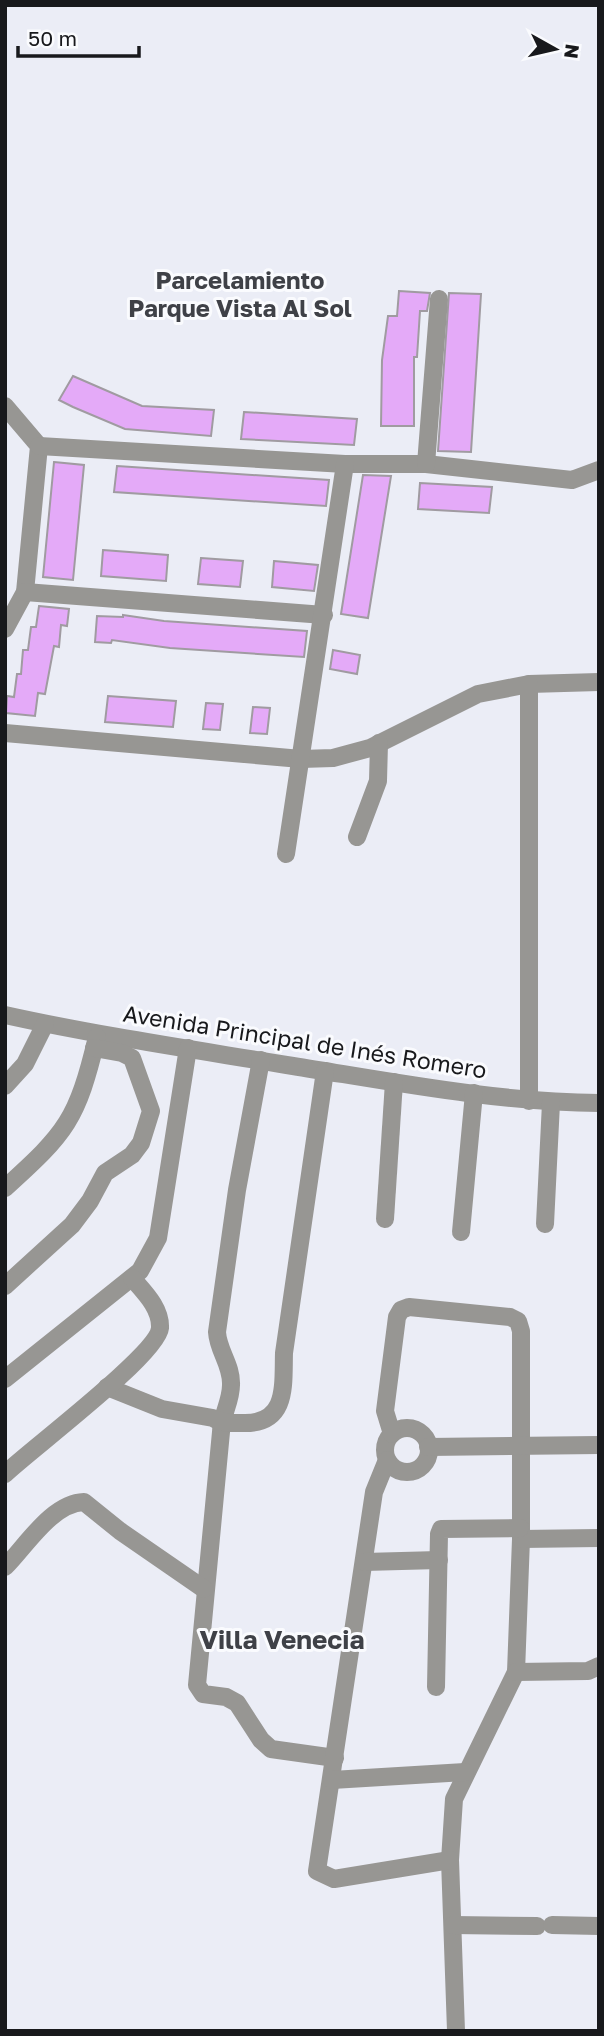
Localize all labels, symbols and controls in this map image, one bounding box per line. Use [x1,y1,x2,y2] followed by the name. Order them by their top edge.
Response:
[18,14,138,58] scale bar
[520,14,590,84] north arrow
[28,25,77,51] text: 50 m
[560,43,585,60] text: N
[128,265,352,322] district label: Parcelamiento Parque Vista Al Sol
[121,998,489,1084] street label: Avenida Principal de Inés Romero
[199,1624,365,1655] district label: Villa Venecia

